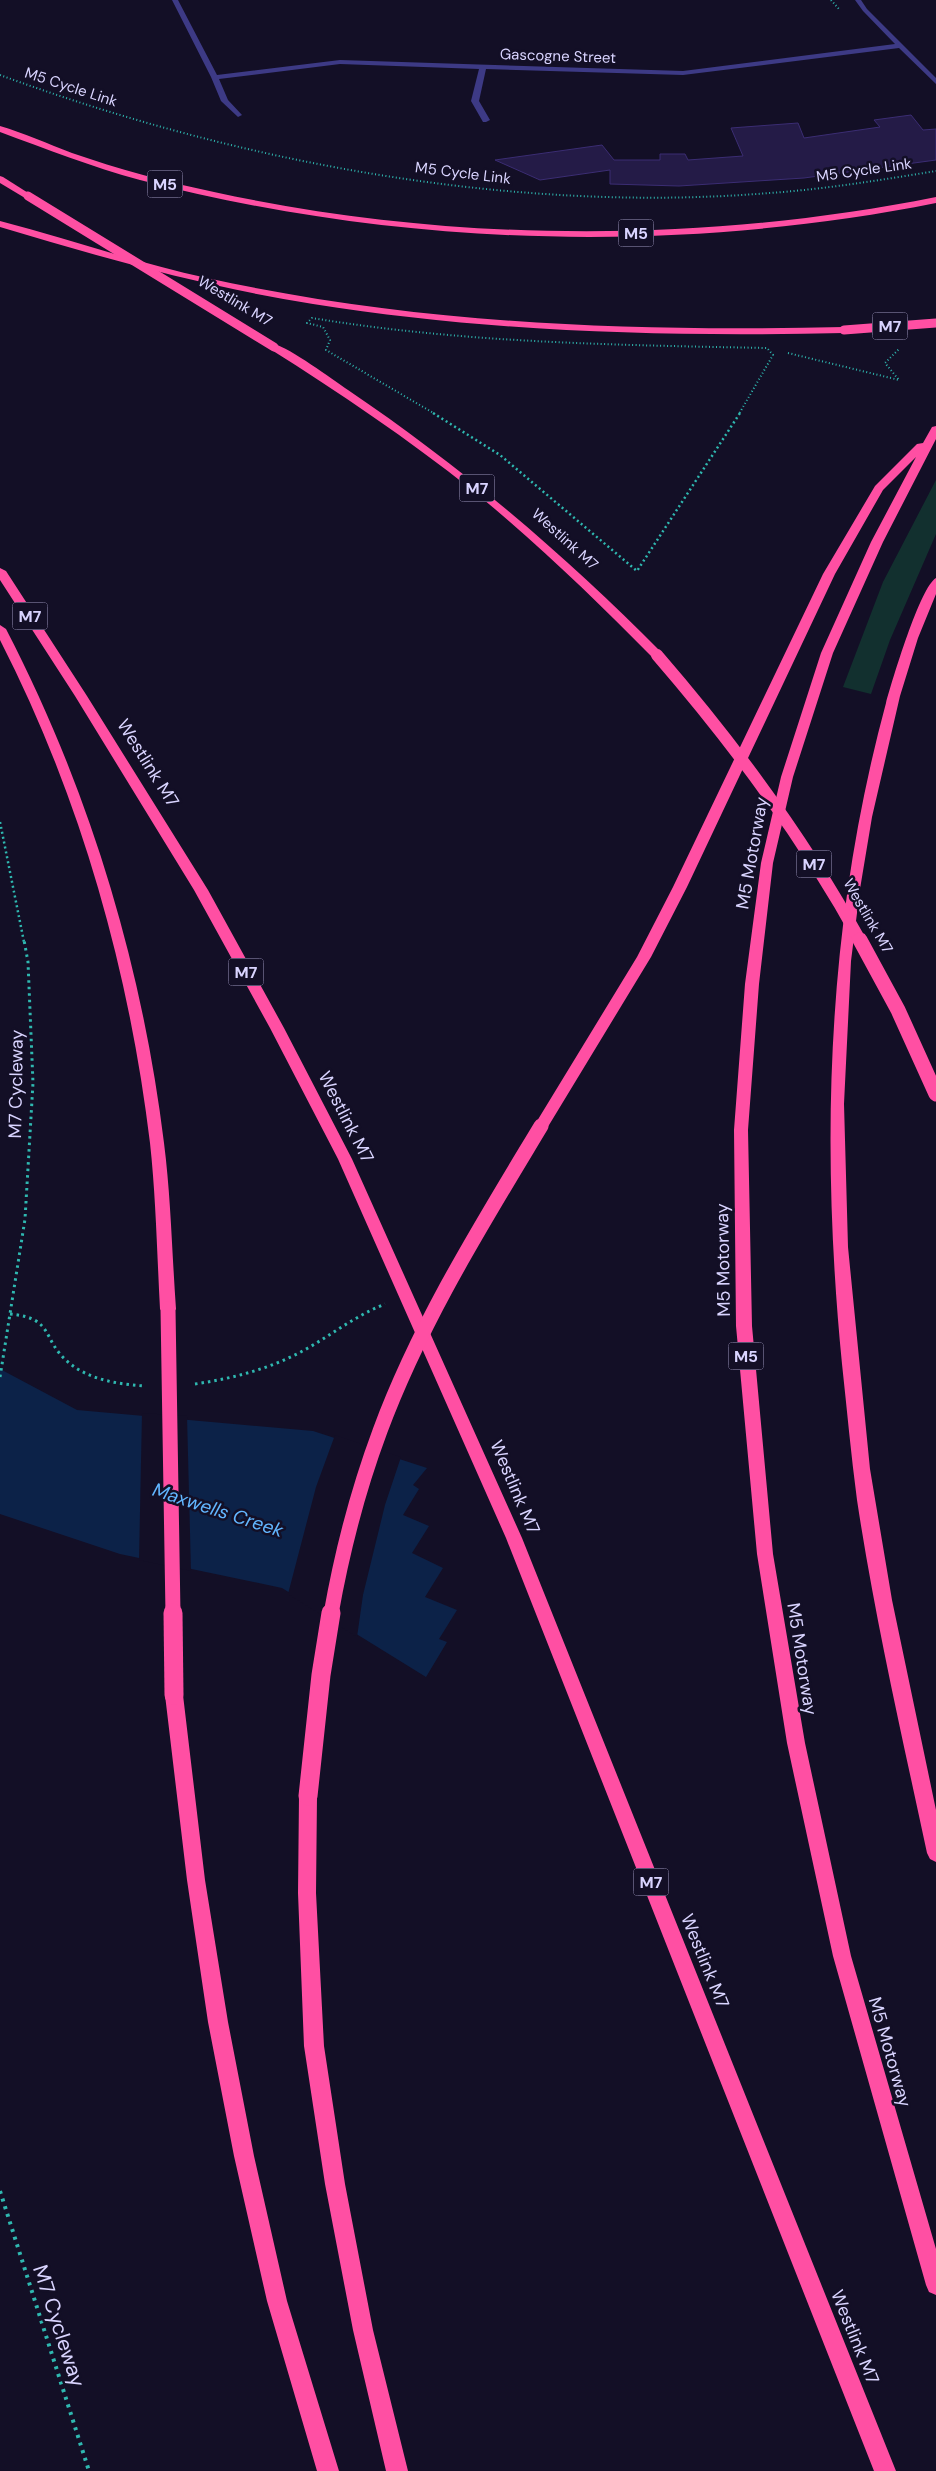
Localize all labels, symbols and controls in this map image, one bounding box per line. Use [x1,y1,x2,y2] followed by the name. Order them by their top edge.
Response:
[500,44,617,68] street label: Gascogne Street
[22,63,120,112] street label: M5 Cycle Link
[815,153,913,187] street label: M5 Cycle Link
[414,157,512,189] street label: M5 Cycle Link
[148,170,182,198] road number: M5
[618,220,654,247] road number: M5
[194,271,276,331] street label: Westlink M7
[872,312,908,340] road number: M7
[460,474,494,502] road number: M7
[527,504,603,574] street label: Westlink M7
[12,602,48,630] road number: M7
[111,714,185,812] street label: Westlink M7
[730,795,774,911] street label: M5 Motorway
[796,851,832,878] road number: M7
[839,875,897,957] street label: Westlink M7
[228,959,264,986] road number: M7
[3,1029,29,1139] street label: M7 Cycleway
[313,1067,379,1167] street label: Westlink M7
[710,1203,736,1317] street label: M5 Motorway
[728,1342,764,1370] road number: M5
[484,1436,546,1538] street label: Westlink M7
[149,1477,287,1543] water label: Maxwells Creek
[781,1601,823,1717] street label: M5 Motorway
[634,1868,668,1895] road number: M7
[675,1910,735,2012] street label: Westlink M7
[863,1994,917,2110] street label: M5 Motorway
[26,2261,92,2391] street label: M7 Cycleway
[825,2286,885,2388] street label: Westlink M7

